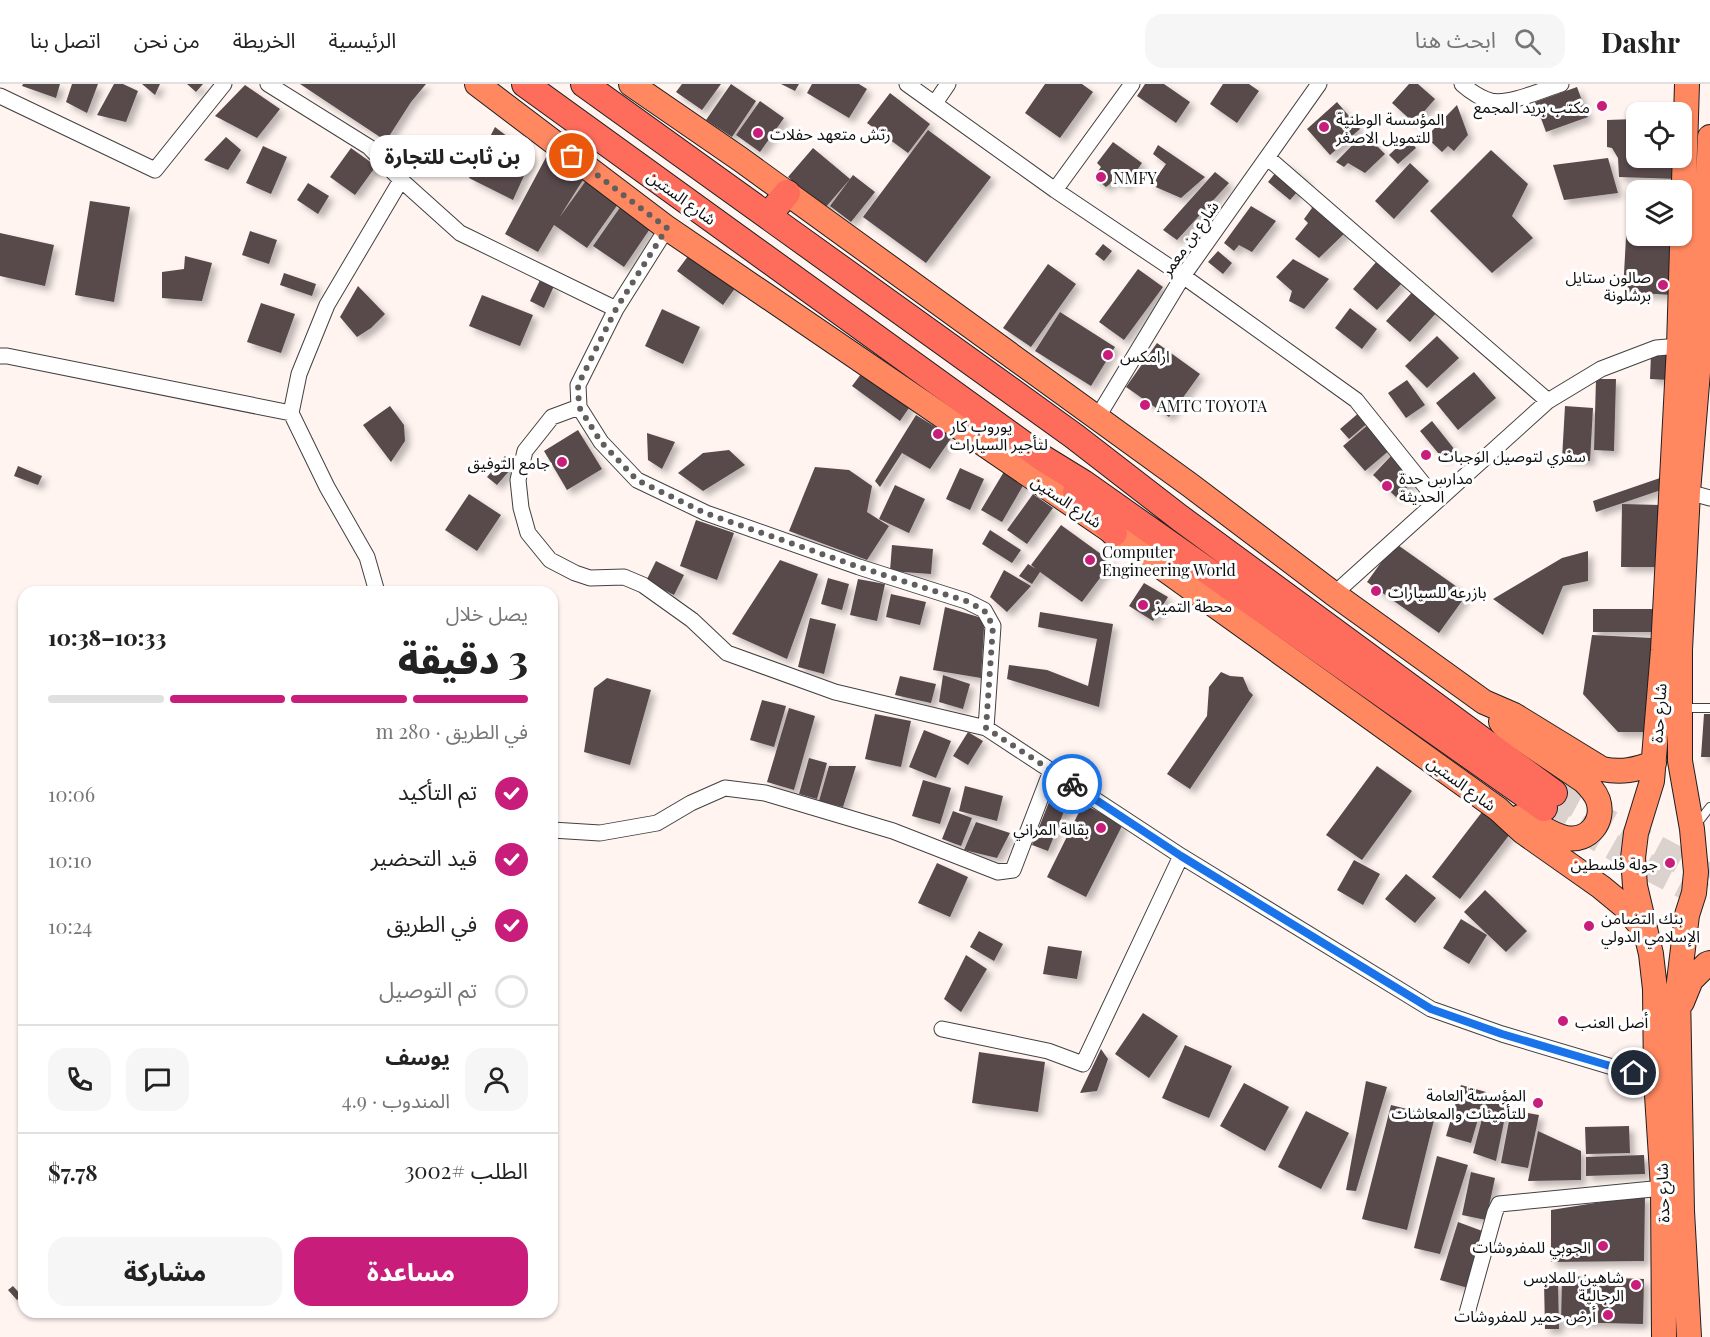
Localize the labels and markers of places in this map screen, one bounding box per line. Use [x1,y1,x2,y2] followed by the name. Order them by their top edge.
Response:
[1473,96,1590,120] place label: مكتب بريد المجمع
[1595,99,1609,113] marker: مكتب بريد المجمع
[1335,108,1444,147] place label: المؤسسة الوطنية للتمويل الاصغر
[1317,120,1331,134] marker: المؤسسة الوطنية للتمويل الاصغر
[770,123,891,144] place label: رتش متعهد حفلات
[751,126,765,140] marker: رتش متعهد حفلات
[546,130,597,181] pin
[371,135,536,177] callout: بن ثابت للتجارة
[1113,167,1157,188] place label: NMFY
[1094,170,1108,184] marker: NMFY
[1566,266,1651,305] place label: صالون ستايل برشلونة
[1656,278,1670,292] marker: صالون ستايل برشلونة
[1120,345,1170,366] place label: ارامكس
[1101,348,1115,362] marker: ارامكس
[1156,395,1268,416] place label: AMTC TOYOTA
[1138,398,1152,412] marker: AMTC TOYOTA
[949,415,1048,454] place label: يوروب كار لتأجير السيارات
[931,427,945,441] marker: يوروب كار لتأجير السيارات
[1438,445,1586,468] place label: سفري لتوصيل الوجبات
[1419,448,1433,462] marker: سفري لتوصيل الوجبات
[468,452,550,476] place label: جامع التوفيق
[555,455,569,469] marker: جامع التوفيق
[1399,467,1473,506] place label: مدارس حدة الحديثة
[1380,479,1394,493] marker: مدارس حدة الحديثة
[1102,541,1236,580] place label: Computer Engineering World
[1083,553,1097,567] marker: Computer Engineering World
[1388,581,1486,602] place label: بازرعه للسيارات
[1369,584,1383,598] marker: بازرعه للسيارات
[1154,595,1232,616] place label: محطة التميز
[1136,598,1150,612] marker: محطة التميز
[1013,818,1089,841] place label: بقالة المراني
[1094,821,1108,835] marker: بقالة المراني
[1571,853,1658,874] place label: جولة فلسطين
[1663,856,1677,870] marker: جولة فلسطين
[1601,907,1700,948] place label: بنك التضامن الإسلامي الدولي
[1582,919,1596,933] marker: بنك التضامن الإسلامي الدولي
[1575,1011,1648,1032] place label: أصل العنب
[1556,1014,1570,1028] marker: أصل العنب
[1608,1047,1659,1098] pin
[1392,1084,1526,1123] place label: المؤسسة العامة للتأمينات والمعاشات
[1531,1096,1545,1110] marker: المؤسسة العامة للتأمينات والمعاشات
[1473,1236,1591,1259] place label: الجوبي للمفروشات
[1596,1239,1610,1253] marker: الجوبي للمفروشات
[1524,1266,1624,1305] place label: شاهين للملابس الرجالية
[1629,1278,1643,1292] marker: شاهين للملابس الرجالية
[1454,1305,1596,1326] place label: أرض حمير للمفروشات
[1601,1308,1615,1322] marker: أرض حمير للمفروشات

